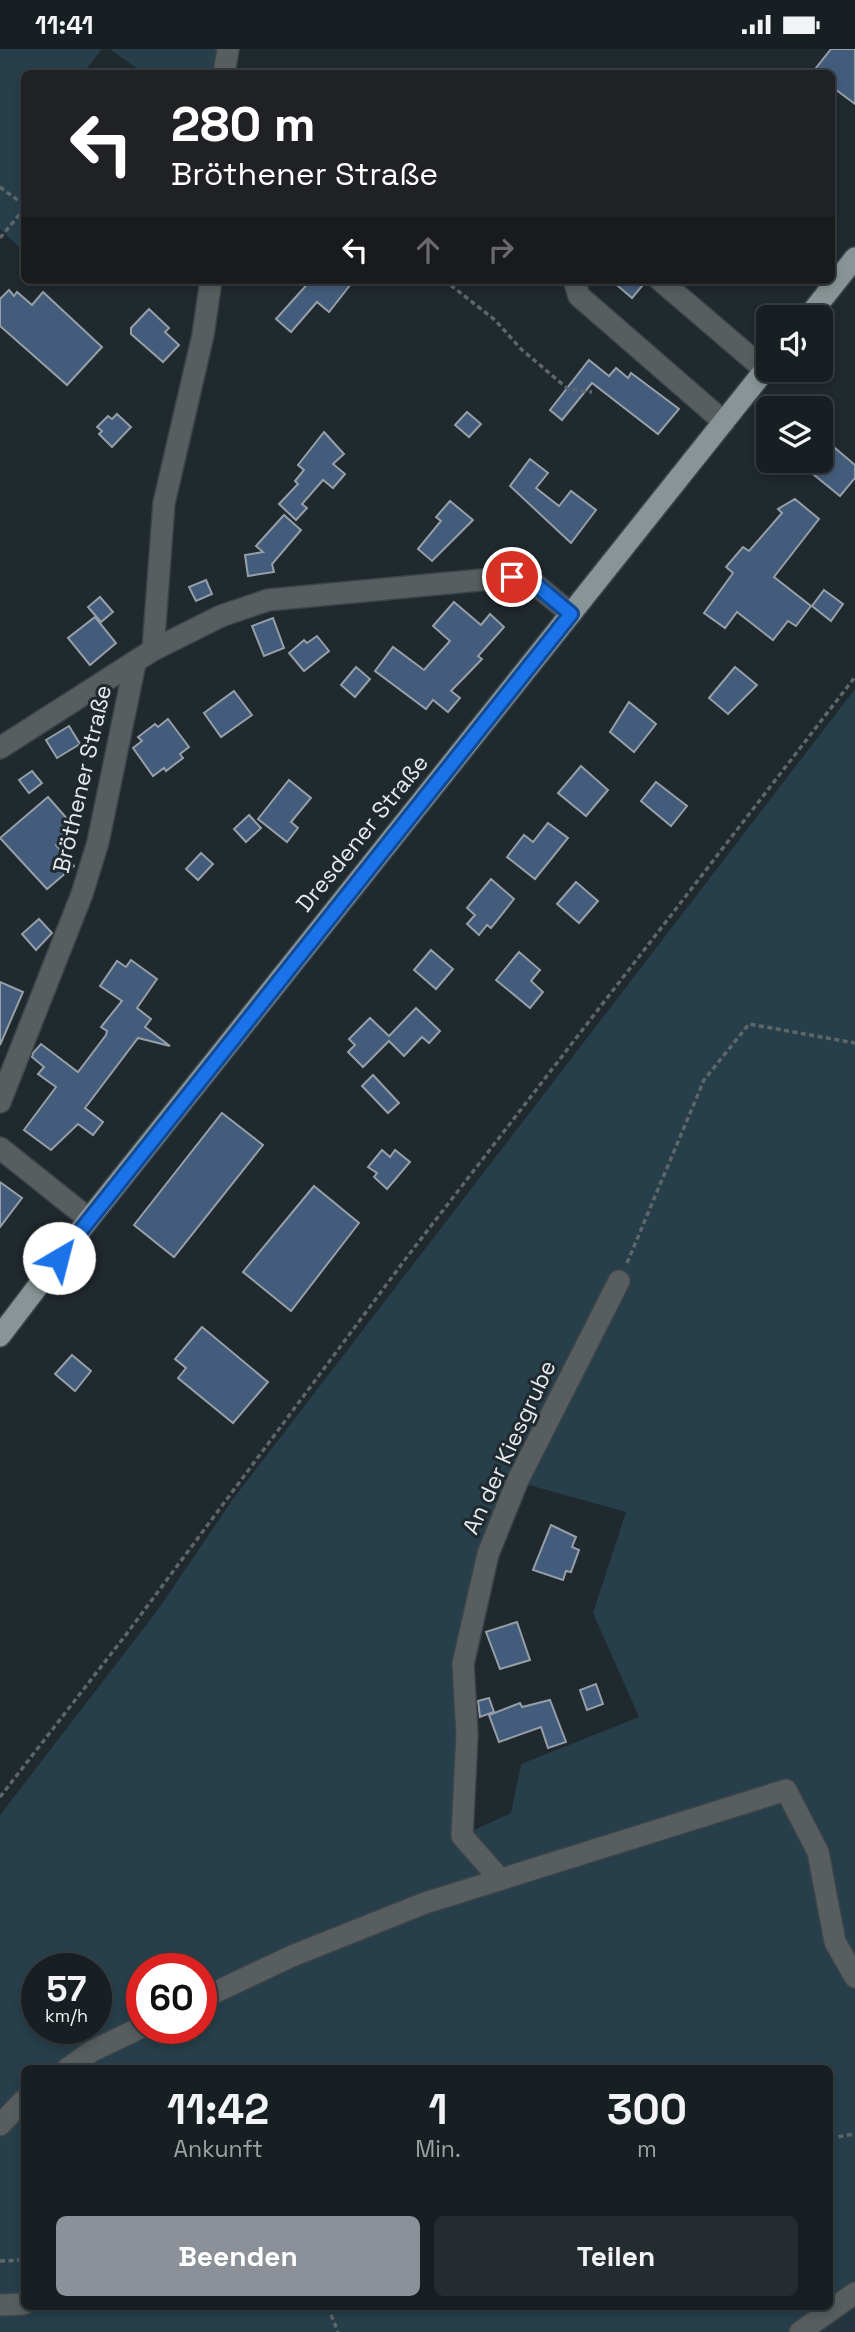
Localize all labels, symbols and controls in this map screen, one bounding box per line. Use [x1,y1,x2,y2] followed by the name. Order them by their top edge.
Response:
[35,8,94,42] text: 11:41
[171,93,316,155] text: 280 m
[56,98,147,189] icon: left
[171,154,438,194] text: Bröthener Straße
[336,231,374,269] icon: left
[409,231,447,269] icon: ahead
[482,231,520,269] icon: right
[756,305,833,473] map controls
[756,305,833,382] button: sound
[756,396,833,473] button: layers
[482,547,542,607] pin
[493,558,531,596] icon: arrive
[46,682,118,876] street label: Bröthener Straße
[289,748,435,918] street label: Dresdener Straße
[22,1221,96,1295] position arrow
[455,1355,563,1539] street label: An der Kiesgrube
[126,1953,217,2044] speed limit sign: 60
[47,1967,86,2011] text: 57
[45,2004,88,2027] text: km/h
[167,2083,269,2136] text: 11:42
[429,2083,448,2136] text: 1
[607,2083,687,2136] text: 300
[174,2134,263,2164] text: Ankunft
[415,2134,461,2164] text: Min.
[637,2134,657,2164] text: m
[56,2216,420,2296] button: Beenden
[434,2216,798,2296] button: Teilen

